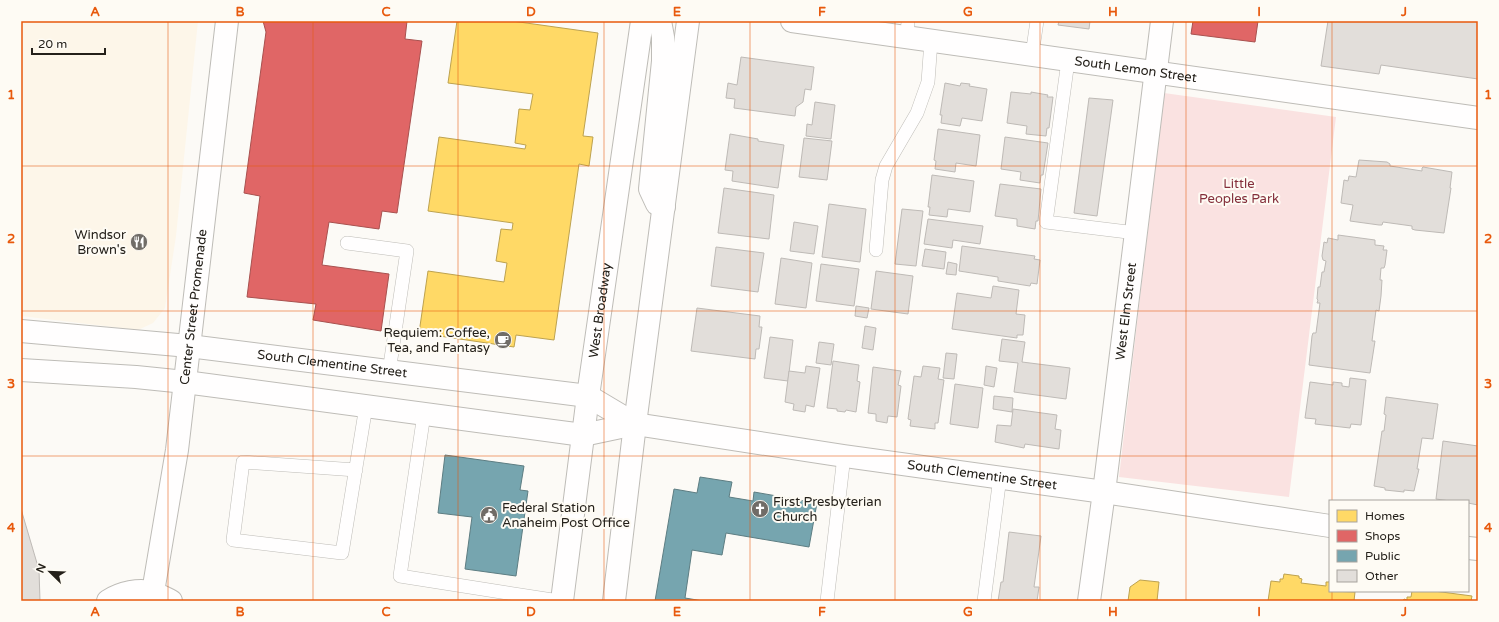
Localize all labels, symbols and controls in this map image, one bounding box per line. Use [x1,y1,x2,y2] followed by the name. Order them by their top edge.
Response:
[90,4,100,20] text: A
[235,4,245,20] text: B
[381,4,391,20] text: C
[526,4,536,20] text: D
[673,4,681,20] text: E
[818,4,826,20] text: F
[963,4,973,20] text: G
[1108,4,1118,20] text: H
[1257,4,1261,20] text: I
[1400,4,1407,20] text: J
[32,30,105,56] scale bar
[38,37,67,51] text: 20 m
[1073,53,1198,86] street label: South Lemon Street
[7,87,15,103] text: 1
[1484,87,1492,103] text: 1
[1199,176,1279,207] park label: Little Peoples Park
[75,227,126,258] place label: Windsor Brown's
[177,228,211,386] street label: Center Street Promenade
[7,231,15,247] text: 2
[1484,231,1492,247] text: 2
[129,232,149,252] restaurant icon: Windsor Brown's
[1112,261,1140,361] street label: West Elm Street
[586,262,615,359] street label: West Broadway
[384,325,490,356] place label: Requiem: Coffee, Tea, and Fantasy
[493,330,513,350] cafe icon: Requiem: Coffee, Tea, and Fantasy
[256,347,408,381] street label: South Clementine Street
[7,376,15,392] text: 3
[1484,376,1492,392] text: 3
[906,457,1058,493] street label: South Clementine Street
[773,494,882,525] place label: First Presbyterian Church
[750,499,770,519] church icon: First Presbyterian Church
[502,500,630,531] place label: Federal Station Anaheim Post Office
[1329,500,1469,592] legend
[479,505,499,525] public building icon: Federal Station Anaheim Post Office
[1365,509,1405,523] text: Homes
[7,520,16,536] text: 4
[1484,520,1493,536] text: 4
[1365,529,1400,543] text: Shops
[1365,549,1400,563] text: Public
[30,552,70,592] north arrow
[34,562,49,575] text: N
[1365,569,1398,583] text: Other
[90,604,100,620] text: A
[235,604,245,620] text: B
[381,604,391,620] text: C
[526,604,536,620] text: D
[673,604,681,620] text: E
[818,604,826,620] text: F
[963,604,973,620] text: G
[1108,604,1118,620] text: H
[1257,604,1261,620] text: I
[1400,604,1407,620] text: J

